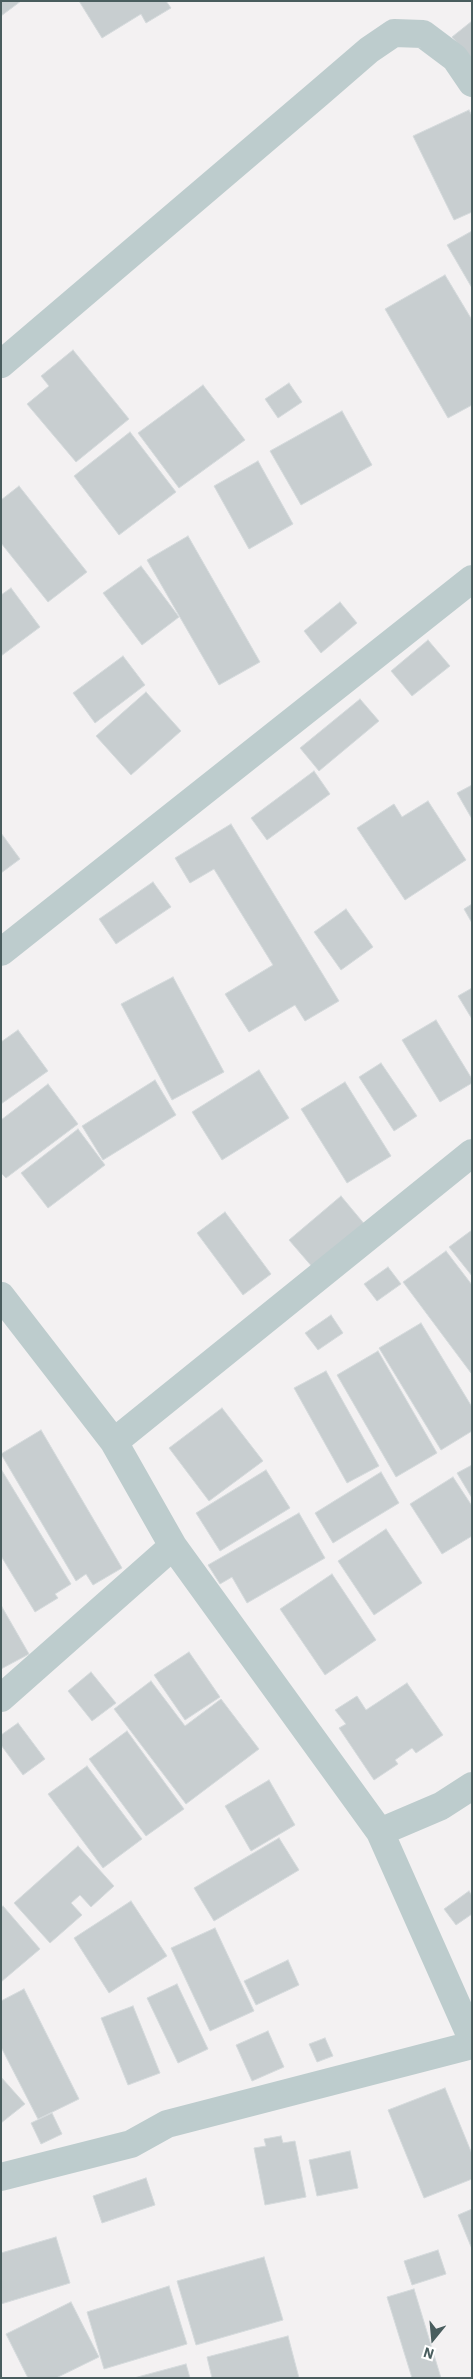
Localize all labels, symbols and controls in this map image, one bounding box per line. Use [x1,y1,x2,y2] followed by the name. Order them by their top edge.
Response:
[408,2314,458,2364] north arrow
[421,2343,436,2363] text: N

